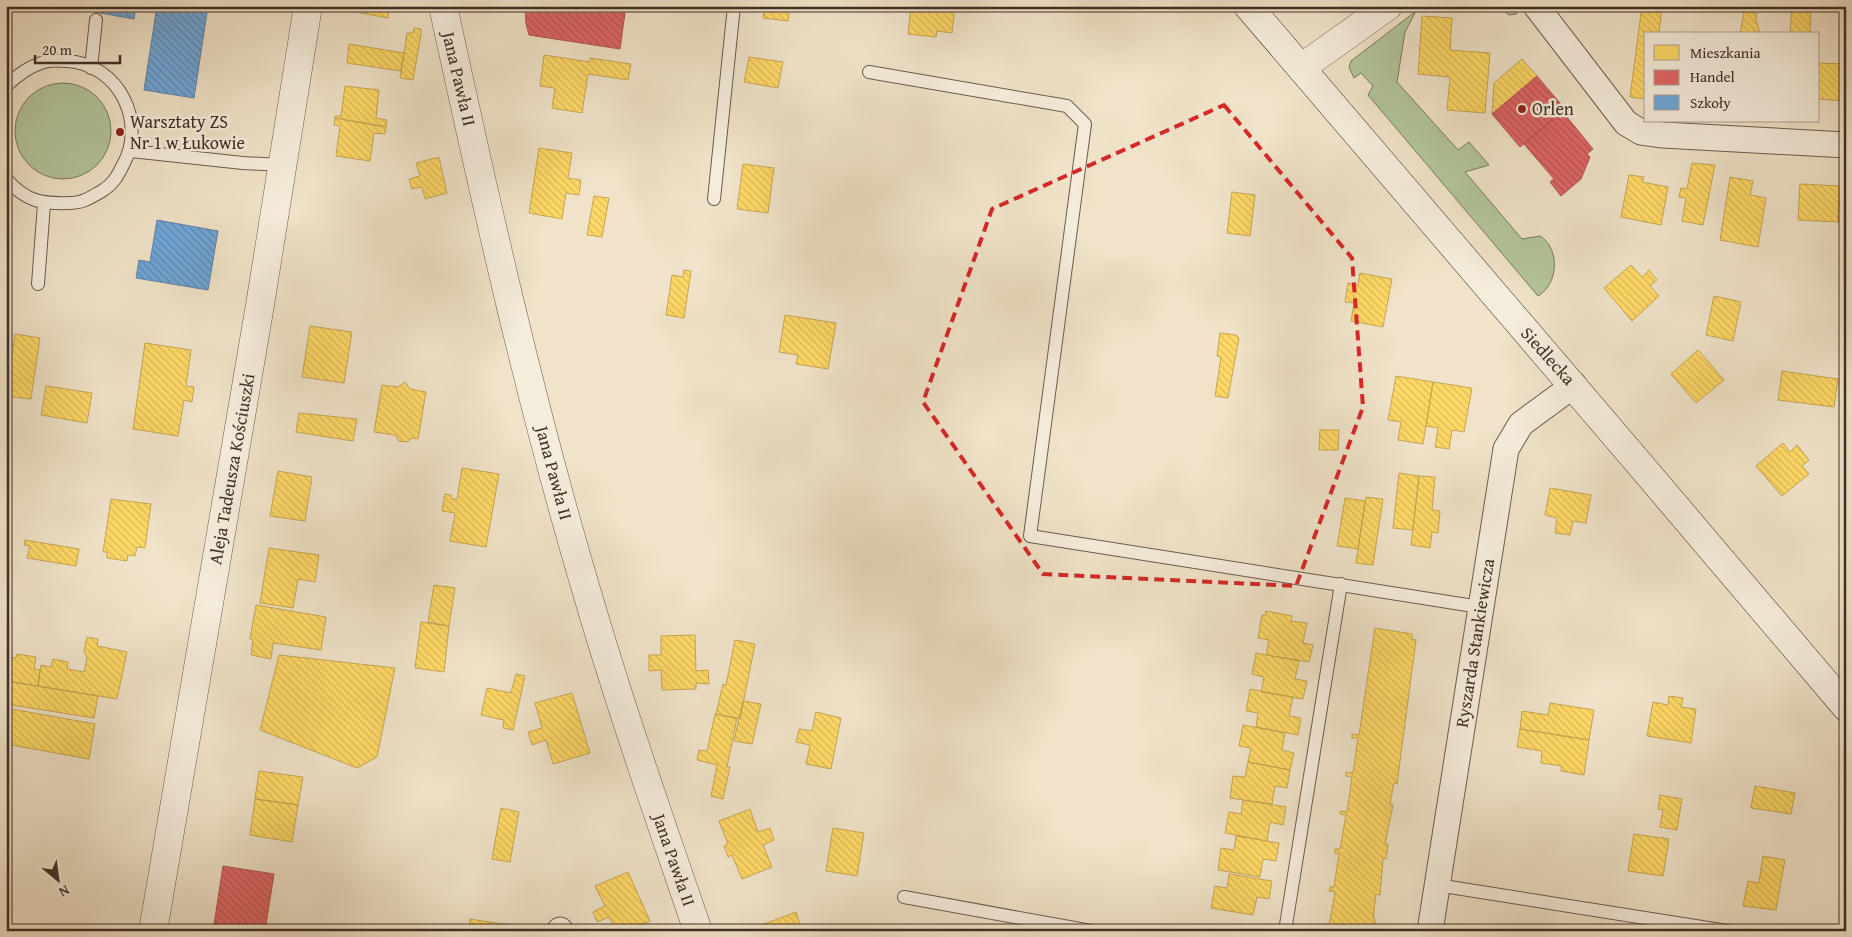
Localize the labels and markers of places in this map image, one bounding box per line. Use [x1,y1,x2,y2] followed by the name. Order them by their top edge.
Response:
[1532,95,1574,122] place label: Orlen
[1516,103,1528,115] marker: Orlen
[130,108,245,156] place label: Warsztaty ZS Nr 1 w Łukowie
[114,126,126,138] marker: Warsztaty ZS Nr 1 w Łukowie

